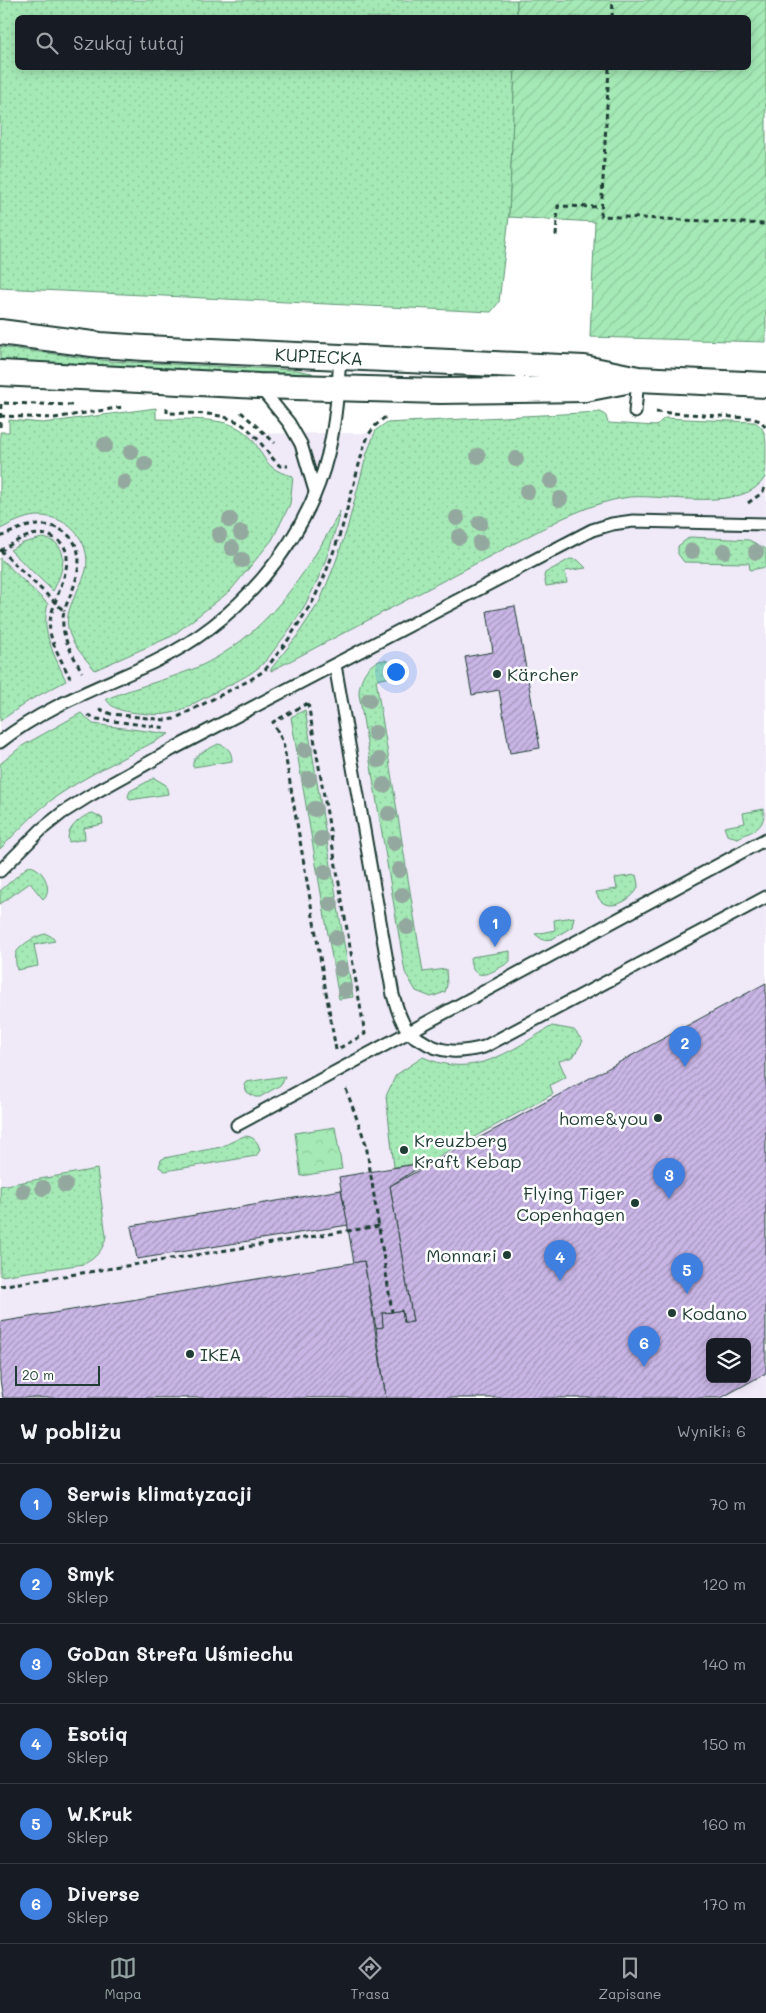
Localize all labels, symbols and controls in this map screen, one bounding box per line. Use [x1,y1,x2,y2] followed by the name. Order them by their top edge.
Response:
[15,15,751,70] search box
[33,29,61,57] icon: search
[73,30,184,55] text: Szukaj tutaj
[274,342,364,370] street label: KUPIECKA
[383,659,409,685] your location
[507,662,579,686] place label: Kärcher
[491,668,503,680] marker: Kärcher
[479,906,511,947] pin: 1
[669,1026,701,1067] pin: 2
[559,1106,648,1130] place label: home&you
[652,1112,664,1124] marker: home&you
[414,1128,522,1173] place label: Kreuzberg Kraft Kebap
[398,1144,410,1156] marker: Kreuzberg Kraft Kebap
[653,1158,685,1199] pin: 3
[516,1181,625,1226] place label: Flying Tiger Copenhagen
[629,1197,641,1209] marker: Flying Tiger Copenhagen
[544,1240,576,1281] pin: 4
[426,1243,497,1267] place label: Monnari
[501,1249,513,1261] marker: Monnari
[671,1253,703,1294] pin: 5
[682,1301,747,1325] place label: Kodano
[666,1307,678,1319] marker: Kodano
[628,1326,660,1367] pin: 6
[706,1338,751,1383] map controls
[706,1338,751,1383] button: layers
[200,1342,242,1366] place label: IKEA
[184,1348,196,1360] marker: IKEA
[15,1363,100,1386] scale bar
[22,1365,54,1384] text: 20 m
[20,1417,121,1444] text: W pobliżu
[677,1420,746,1441] text: Wyniki: 6
[67,1481,252,1506] text: Serwis klimatyzacji
[32,1493,40,1514] text: 1
[709,1493,746,1514] text: 70 m
[67,1506,108,1527] text: Sklep
[67,1561,115,1586] text: Smyk
[32,1573,40,1594] text: 2
[702,1573,746,1594] text: 120 m
[67,1586,108,1607] text: Sklep
[67,1641,293,1666] text: GoDan Strefa Uśmiechu
[31,1653,41,1674] text: 3
[702,1653,746,1674] text: 140 m
[67,1666,108,1687] text: Sklep
[67,1721,127,1746] text: Esotiq
[31,1733,41,1754] text: 4
[702,1733,746,1754] text: 150 m
[67,1746,108,1767] text: Sklep
[67,1801,133,1826] text: W.Kruk
[31,1813,41,1834] text: 5
[701,1813,746,1834] text: 160 m
[67,1826,108,1847] text: Sklep
[67,1881,139,1906] text: Diverse
[31,1893,41,1914] text: 6
[702,1893,746,1914] text: 170 m
[67,1906,108,1927] text: Sklep
[104,1954,142,2003] tab: Mapa
[351,1954,390,2003] tab: Trasa
[599,1954,662,2003] tab: Zapisane

